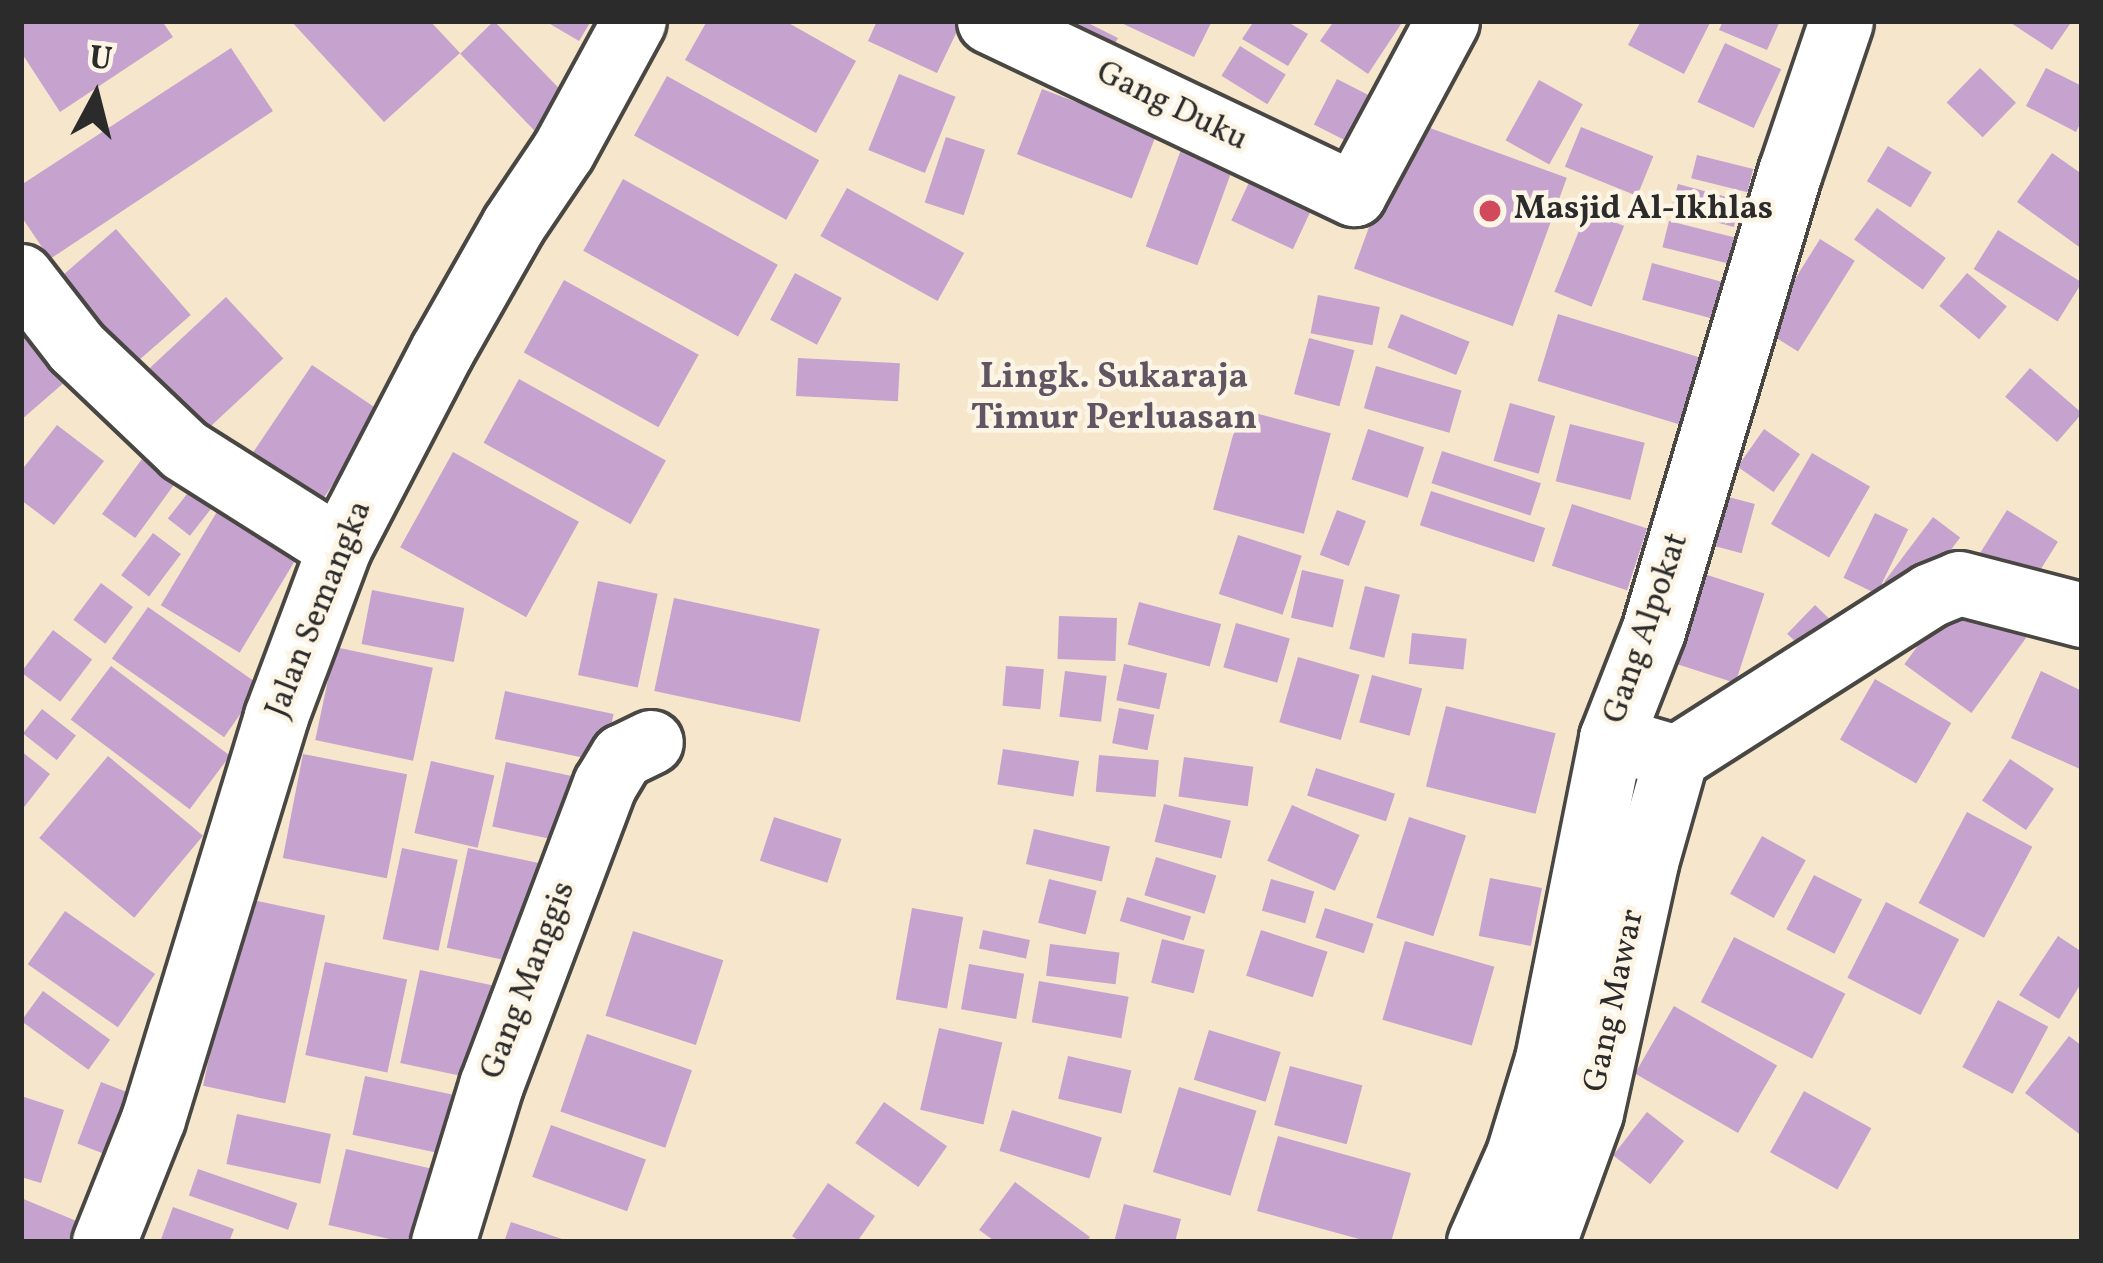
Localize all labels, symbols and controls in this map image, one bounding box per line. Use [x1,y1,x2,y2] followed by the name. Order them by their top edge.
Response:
[36,36,156,156] north arrow
[86,36,114,84] text: U
[1089,54,1253,162] street label: Gang Duku
[1514,191,1773,231] place label: Masjid Al-Ikhlas
[1477,198,1503,224] marker: Masjid Al-Ikhlas
[971,356,1257,441] district label: Lingk. Sukaraja Timur Perluasan
[259,496,383,724] street label: Jalan Semangka
[1597,529,1699,729] street label: Gang Alpokat
[474,877,586,1085] street label: Gang Manggis
[1577,906,1655,1096] street label: Gang Mawar

